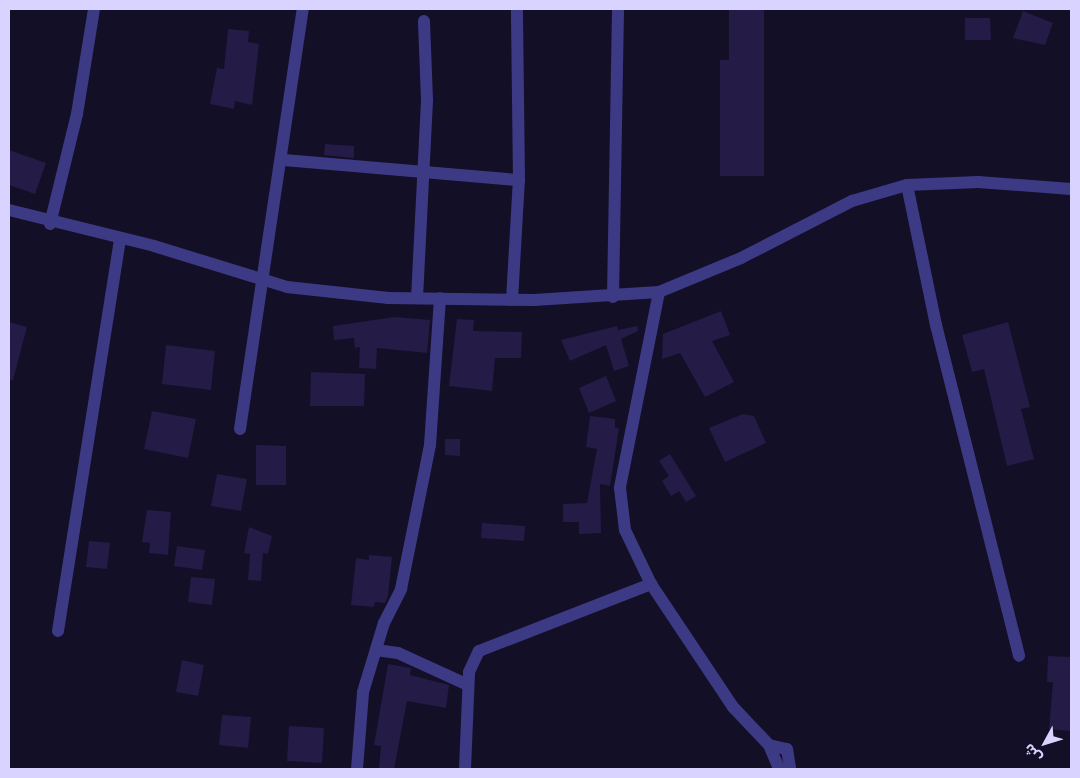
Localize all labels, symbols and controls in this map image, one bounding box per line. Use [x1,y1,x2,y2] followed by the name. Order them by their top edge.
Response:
[1020,718,1070,768] north arrow
[1020,740,1046,766] text: ش

